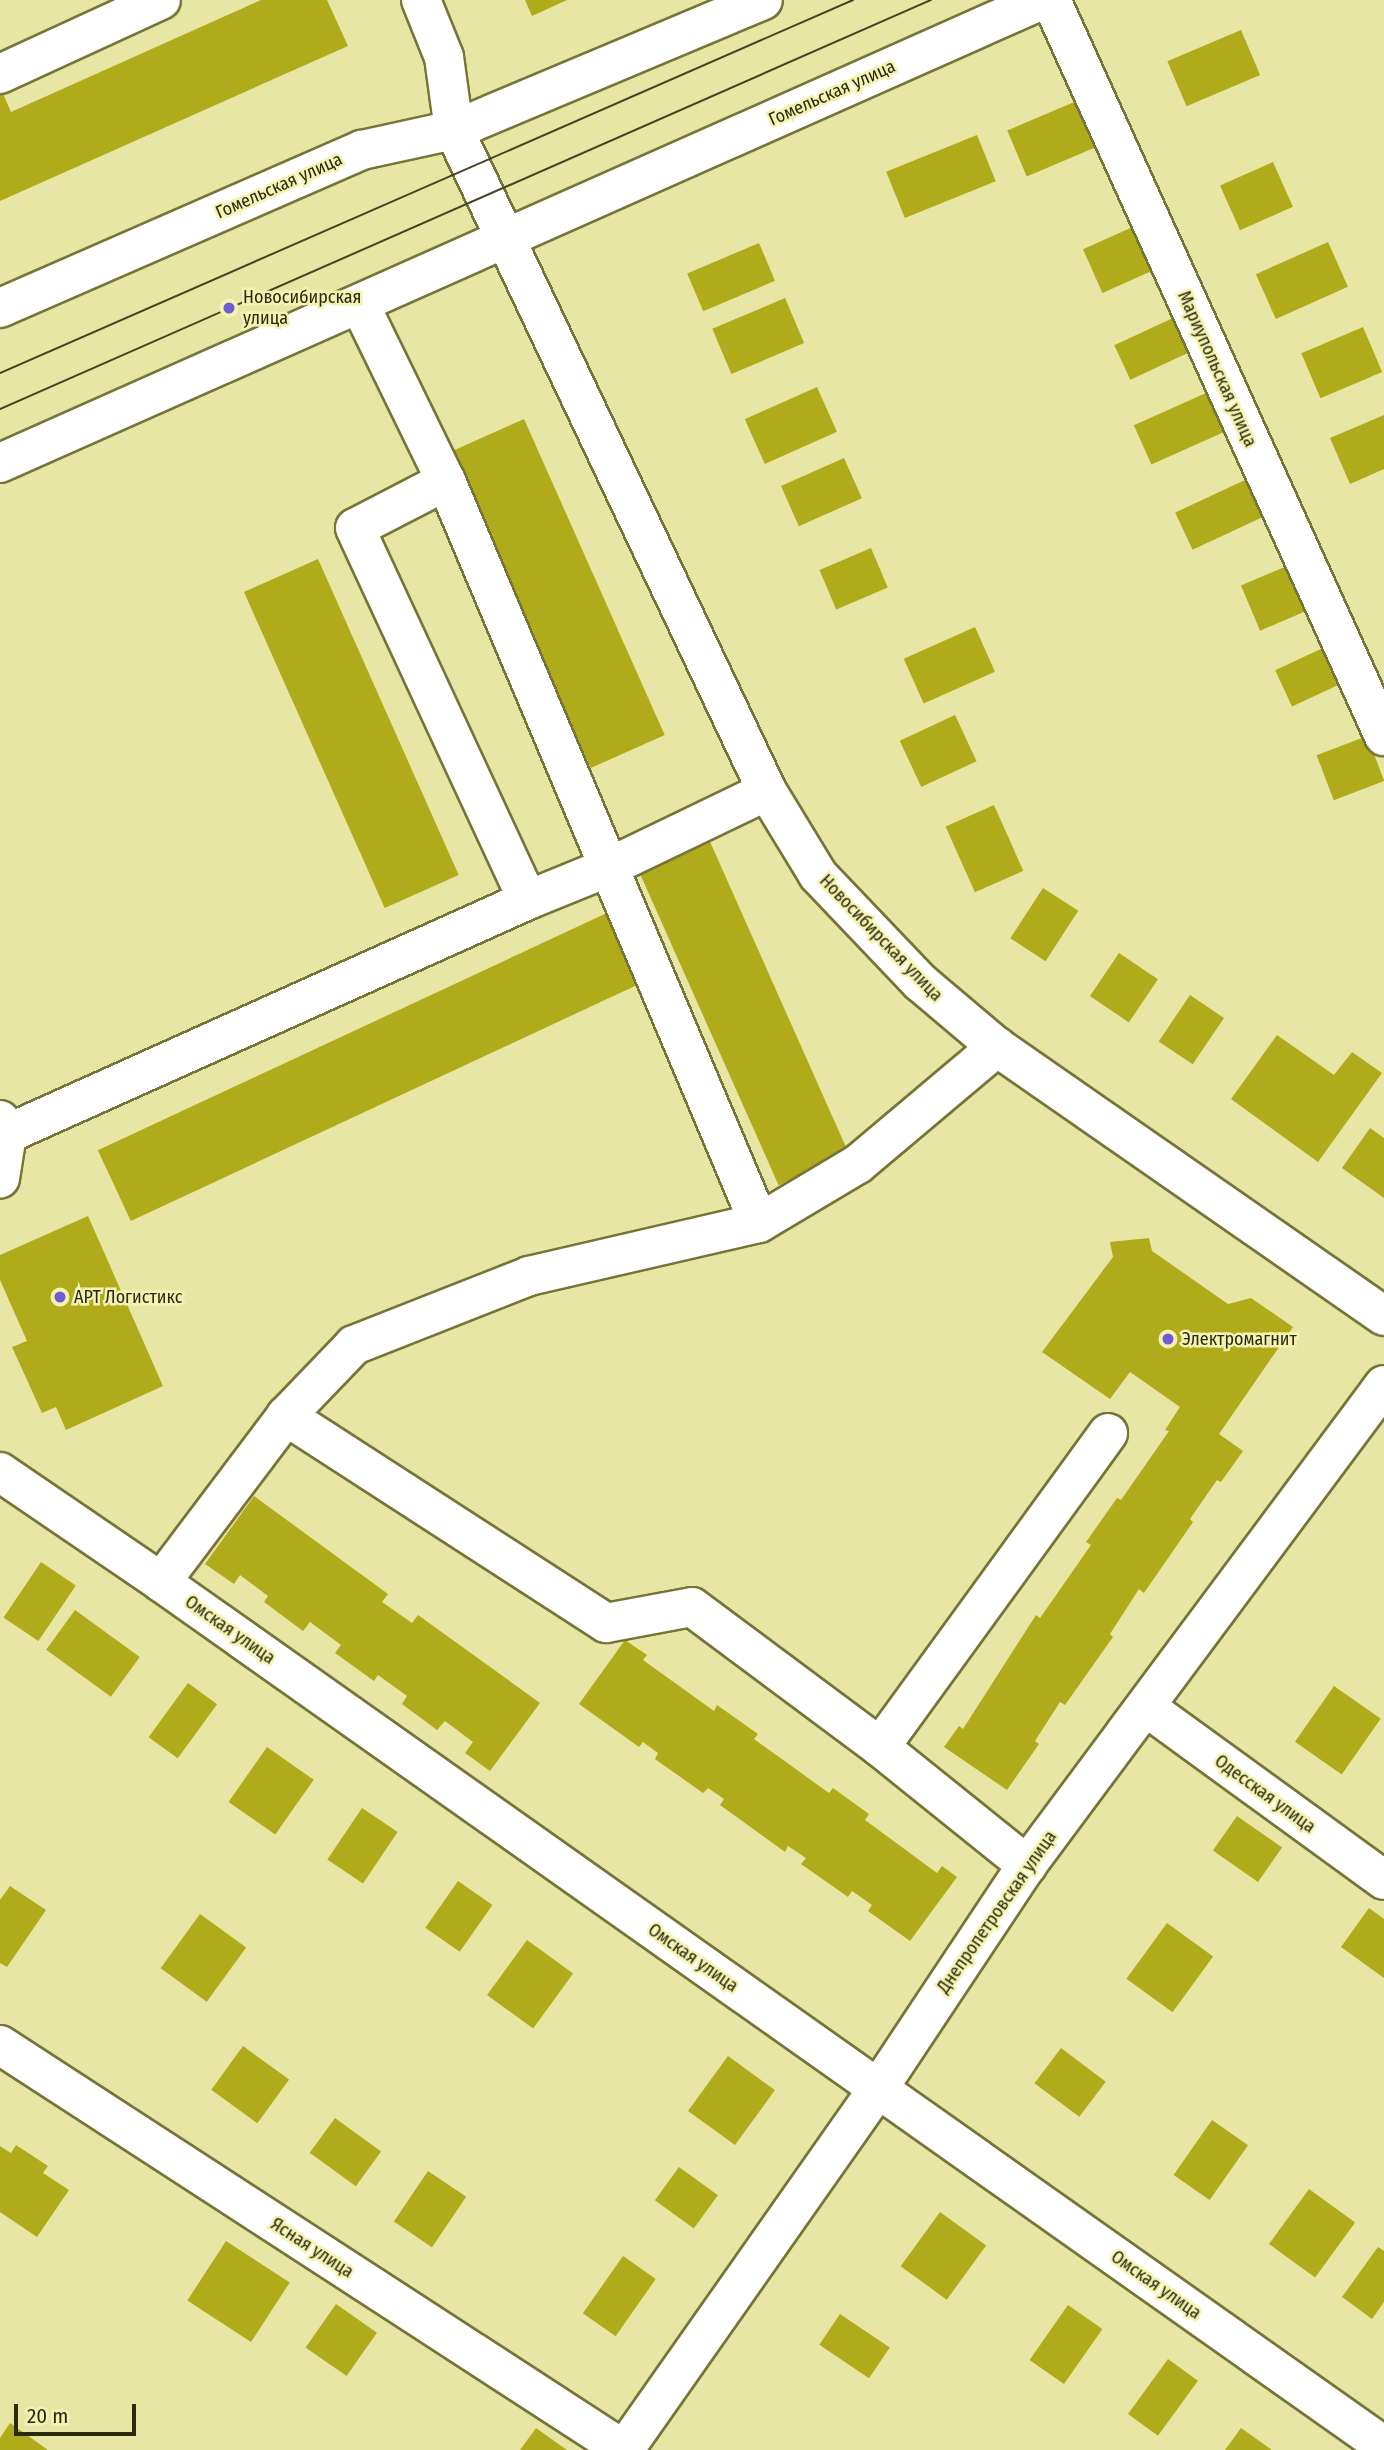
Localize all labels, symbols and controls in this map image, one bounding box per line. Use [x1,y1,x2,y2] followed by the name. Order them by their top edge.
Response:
[765,55,899,131] street label: Гомельская улица
[212,148,346,224] street label: Гомельская улица
[243,287,361,330] place label: Новосибирская улица
[1173,288,1261,450] street label: Мариупольская улица
[221,300,237,316] marker: Новосибирская улица
[815,870,947,1006] street label: Новосибирская улица
[74,1286,182,1308] place label: АРТ Логистикс
[52,1289,68,1305] marker: АРТ Логистикс
[1182,1328,1297,1350] place label: Электромагнит
[1160,1331,1176,1347] marker: Электромагнит
[181,1591,279,1669] street label: Омская улица
[1210,1750,1320,1838] street label: Одесская улица
[933,1827,1061,1997] street label: Днепропетровская улица
[644,1919,742,1997] street label: Омская улица
[267,2213,357,2283] street label: Ясная улица
[1107,2246,1205,2324] street label: Омская улица
[18,2390,140,2434] scale bar
[27,2403,68,2429] text: 20 m

